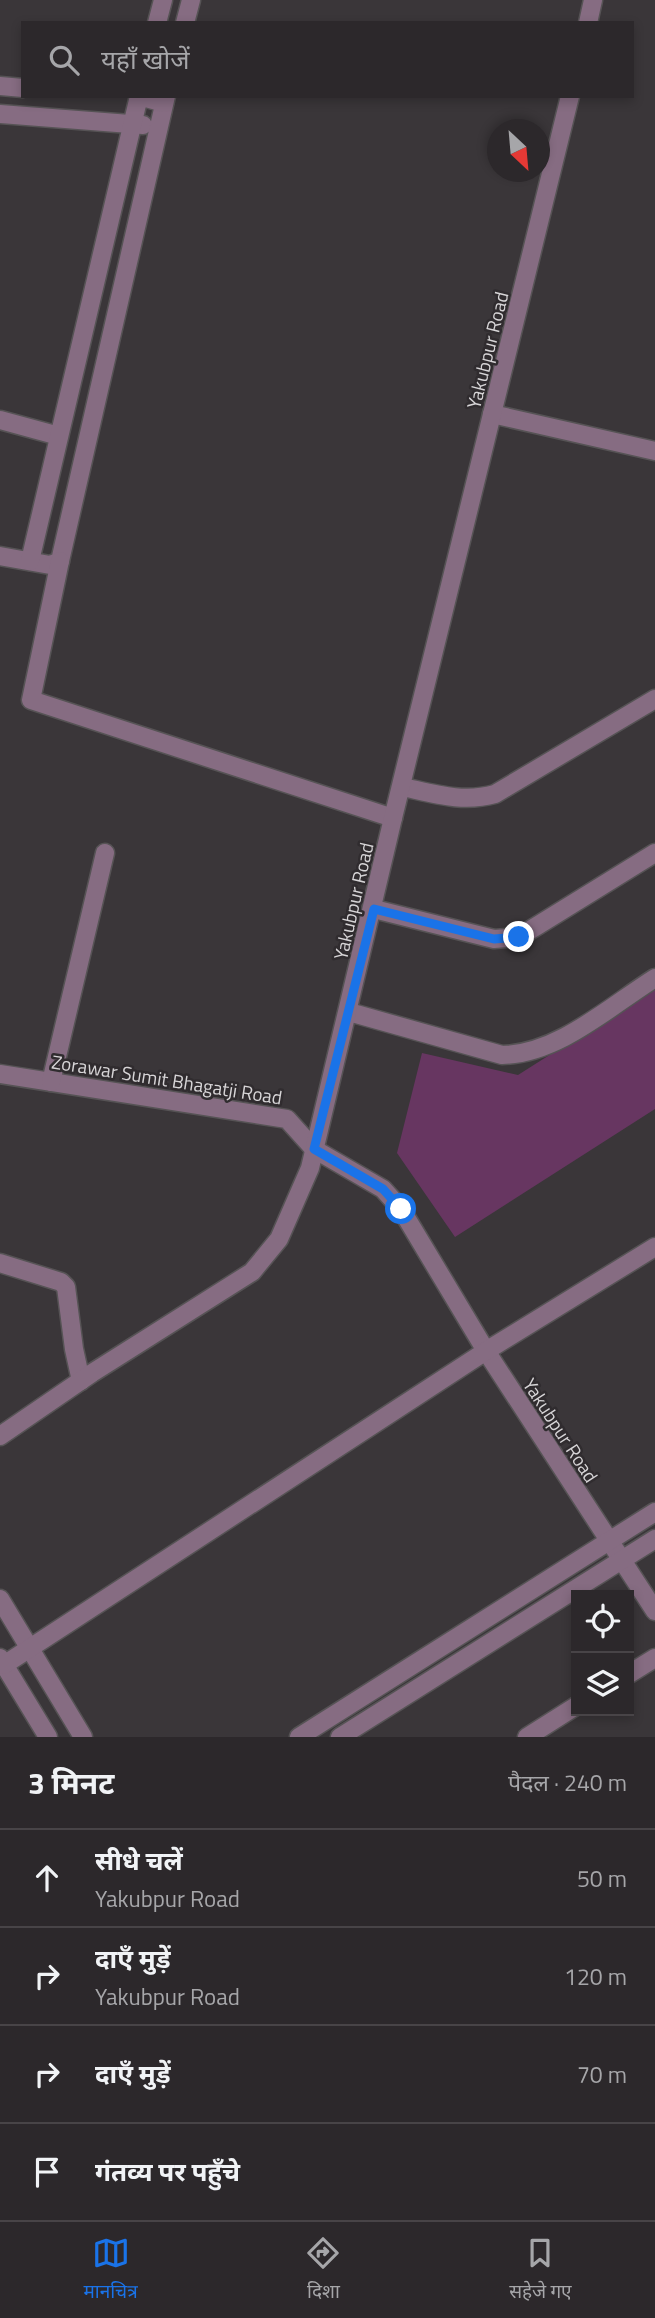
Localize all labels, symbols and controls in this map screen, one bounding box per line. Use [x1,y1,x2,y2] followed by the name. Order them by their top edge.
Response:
[21,21,634,98] search box
[101,40,190,79] text: यहाँ खोजें
[45,41,83,79] icon: search
[487,119,550,182] north arrow
[458,288,516,412] street label: Yakubpur Road
[325,839,381,963] street label: Yakubpur Road
[503,921,534,952] route end
[50,1046,284,1112] street label: Zorawar Sumit Bhagatji Road
[385,1193,416,1224] route start
[516,1372,606,1488] street label: Yakubpur Road
[571,1590,634,1716] map controls
[571,1590,634,1653] button: locate
[571,1653,634,1716] button: layers
[28,1760,114,1806] text: 3 मिनट
[508,1765,627,1800] text: पैदल · 240 m
[95,1841,183,1880] text: सीधे चलें
[28,1859,66,1897] icon: ahead
[577,1861,627,1896] text: 50 m
[95,1881,240,1916] text: Yakubpur Road
[95,1939,171,1978] text: दाएँ मुड़ें
[28,1957,66,1995] icon: right
[564,1959,627,1994] text: 120 m
[95,1979,240,2014] text: Yakubpur Road
[95,2054,171,2093] text: दाएँ मुड़ें
[28,2055,66,2093] icon: right
[577,2057,627,2092] text: 70 m
[95,2152,240,2191] text: गंतव्य पर पहुँचे
[28,2153,66,2191] icon: arrive
[83,2234,138,2306] tab: मानचित्र
[304,2234,342,2306] tab: दिशा
[509,2234,572,2306] tab: सहेजे गए

